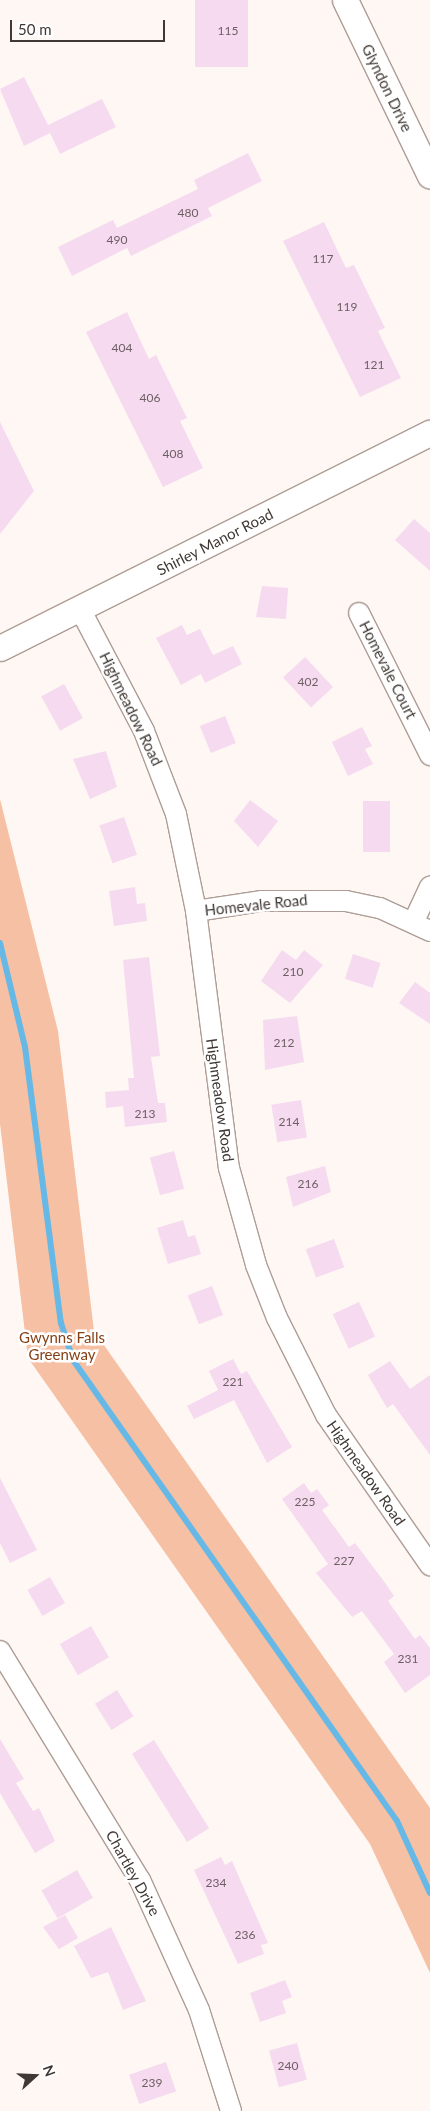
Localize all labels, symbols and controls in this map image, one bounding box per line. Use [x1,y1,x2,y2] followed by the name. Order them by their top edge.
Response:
[12,10,168,42] scale bar
[18,20,52,38] text: 50 m
[218,24,238,38] house number: 115
[358,41,416,135] street label: Glyndon Drive
[178,206,198,220] house number: 480
[107,233,127,247] house number: 490
[313,252,333,266] house number: 117
[337,300,357,314] house number: 119
[112,341,132,355] house number: 404
[364,358,384,372] house number: 121
[140,391,160,405] house number: 406
[163,447,183,461] house number: 408
[153,505,277,579] street label: Shirley Manor Road
[356,618,420,722] street label: Homevale Court
[96,649,166,769] street label: Highmeadow Road
[298,675,318,689] house number: 402
[204,891,308,919] street label: Homevale Road
[283,965,303,979] house number: 210
[274,1036,294,1050] house number: 212
[202,1037,238,1163] street label: Highmeadow Road
[135,1107,155,1121] house number: 213
[279,1115,299,1129] house number: 214
[298,1177,318,1191] house number: 216
[19,1328,105,1363] park label: Gwynns Falls Greenway
[223,1375,243,1389] house number: 221
[323,1417,409,1529] street label: Highmeadow Road
[295,1495,315,1509] house number: 225
[334,1554,354,1568] house number: 227
[398,1652,418,1666] house number: 231
[102,1827,164,1919] street label: Chartley Drive
[206,1876,226,1890] house number: 234
[235,1928,255,1942] house number: 236
[10,2051,60,2101] north arrow
[278,2059,298,2073] house number: 240
[40,2063,59,2079] text: N
[142,2076,162,2090] house number: 239

